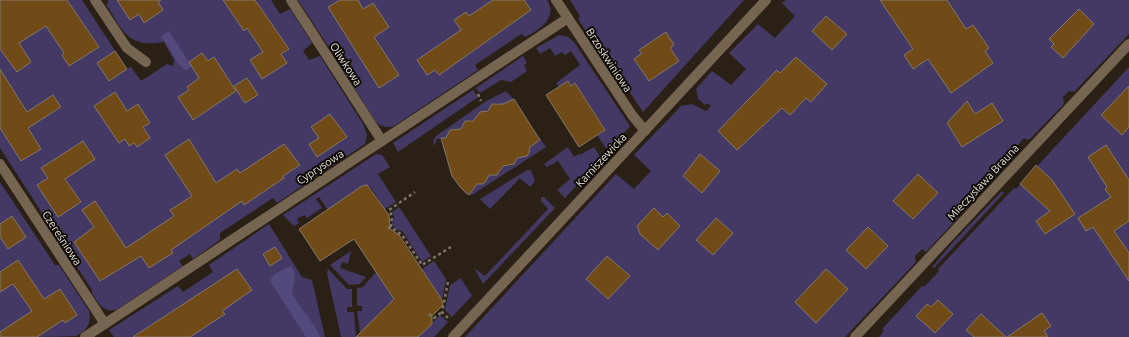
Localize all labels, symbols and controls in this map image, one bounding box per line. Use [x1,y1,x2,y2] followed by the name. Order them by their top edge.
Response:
[584,26,634,94] street label: Brzoskwiniowa
[328,40,364,88] street label: Oliwkowa
[573,131,629,189] street label: Karniszewicka
[945,142,1021,222] street label: Mieczysława Brauna
[294,147,346,187] street label: Cyprysowa
[40,209,84,267] street label: Czereśniowa

